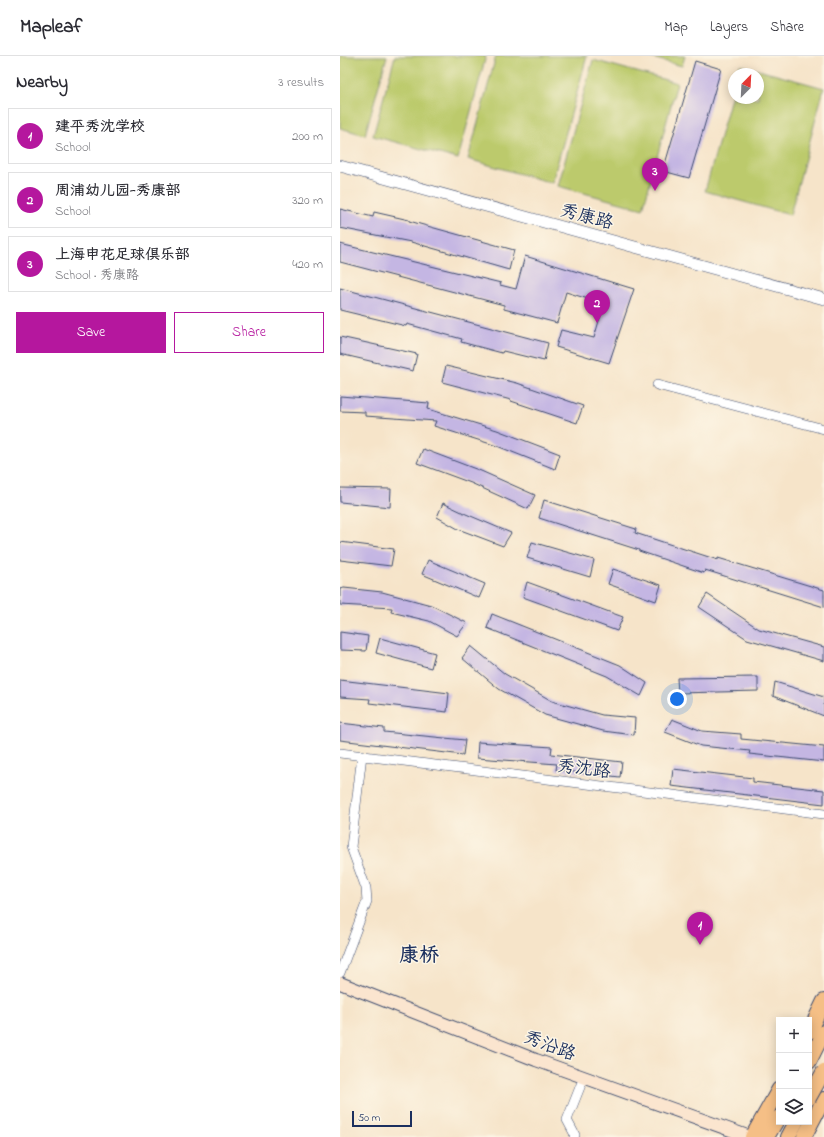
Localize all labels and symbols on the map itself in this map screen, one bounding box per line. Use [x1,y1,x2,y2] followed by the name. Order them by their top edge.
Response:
[728,68,764,104] north arrow
[642,158,668,191] pin: 3
[557,198,616,237] street label: 秀康路
[584,290,610,323] pin: 2
[667,689,687,709] your location
[555,754,612,786] street label: 秀沈路
[687,912,713,945] pin: 1
[399,942,439,971] district label: 康桥
[519,1025,579,1069] street label: 秀沿路
[352,1109,412,1128] scale bar

